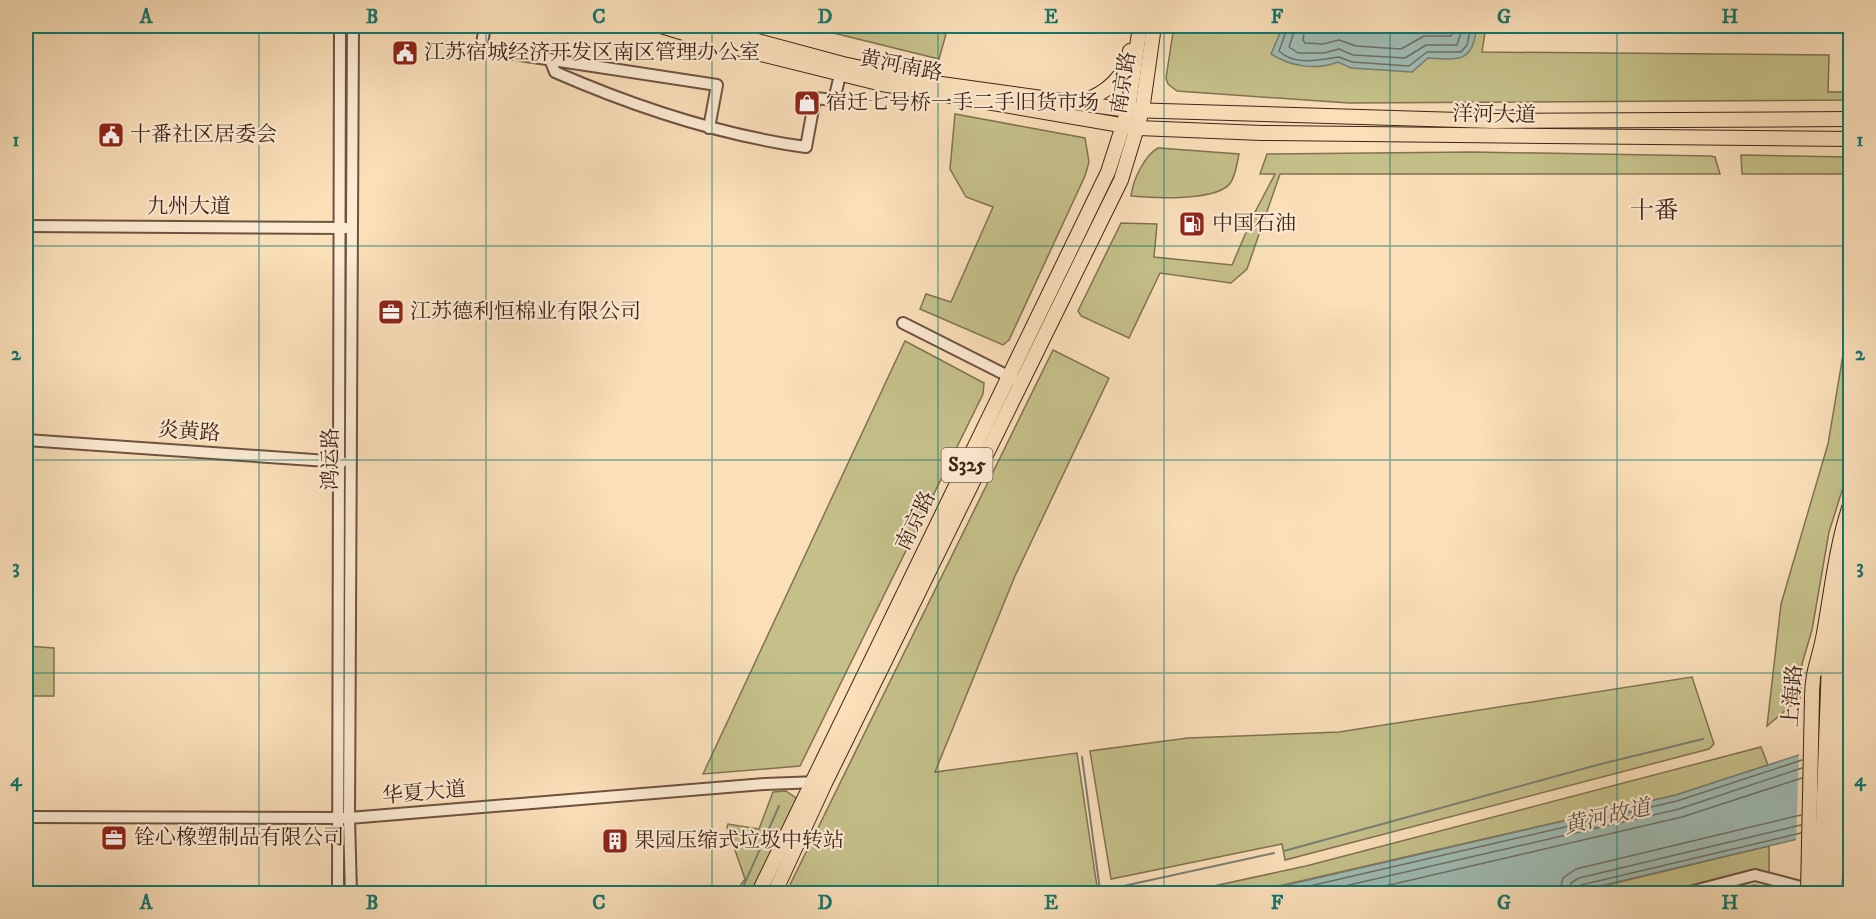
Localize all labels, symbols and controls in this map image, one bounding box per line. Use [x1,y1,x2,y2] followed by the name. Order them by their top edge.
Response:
[139,5,154,30] text: A
[366,5,378,30] text: B
[592,5,606,30] text: C
[818,5,833,30] text: D
[1044,5,1058,30] text: E
[1271,5,1284,30] text: F
[1497,5,1511,30] text: G
[1722,5,1739,30] text: H
[390,38,420,68] public building icon: 江苏宿城经济开发区南区管理办公室
[424,40,760,66] place label: 江苏宿城经济开发区南区管理办公室
[857,45,945,87] street label: 黄河南路
[1106,50,1142,116] street label: 南京路
[792,88,822,118] shop icon: 宿迁七号桥一手二手旧货市场
[826,90,1099,116] place label: 宿迁七号桥一手二手旧货市场
[1452,101,1536,129] street label: 洋河大道
[96,120,126,150] public building icon: 十番社区居委会
[130,122,277,148] place label: 十番社区居委会
[12,128,20,153] text: 1
[1856,128,1864,153] text: 1
[147,194,231,220] street label: 九州大道
[1630,196,1678,226] district label: 十番
[1177,209,1207,239] fuel station icon: 中国石油
[1212,211,1296,237] place label: 中国石油
[376,297,406,327] office icon: 江苏德利恒棉业有限公司
[410,299,641,325] place label: 江苏德利恒棉业有限公司
[11,342,22,367] text: 2
[1855,342,1866,367] text: 2
[157,417,221,447] street label: 炎黄路
[318,428,344,491] street label: 鸿运路
[942,448,992,482] road number: S325
[891,487,941,555] street label: 南京路
[12,555,20,580] text: 3
[1856,555,1864,580] text: 3
[1778,664,1808,728] street label: 上海路
[10,768,23,793] text: 4
[1854,768,1867,793] text: 4
[381,776,467,810] street label: 华夏大道
[1561,793,1656,840] water label: 黄河故道
[99,823,129,853] office icon: 铨心橡塑制品有限公司
[134,825,344,851] place label: 铨心橡塑制品有限公司
[600,826,630,856] building icon: 果园压缩式垃圾中转站
[634,828,844,854] place label: 果园压缩式垃圾中转站
[139,891,154,916] text: A
[366,891,378,916] text: B
[592,891,606,916] text: C
[818,891,833,916] text: D
[1044,891,1058,916] text: E
[1271,891,1284,916] text: F
[1497,891,1511,916] text: G
[1722,891,1739,916] text: H

